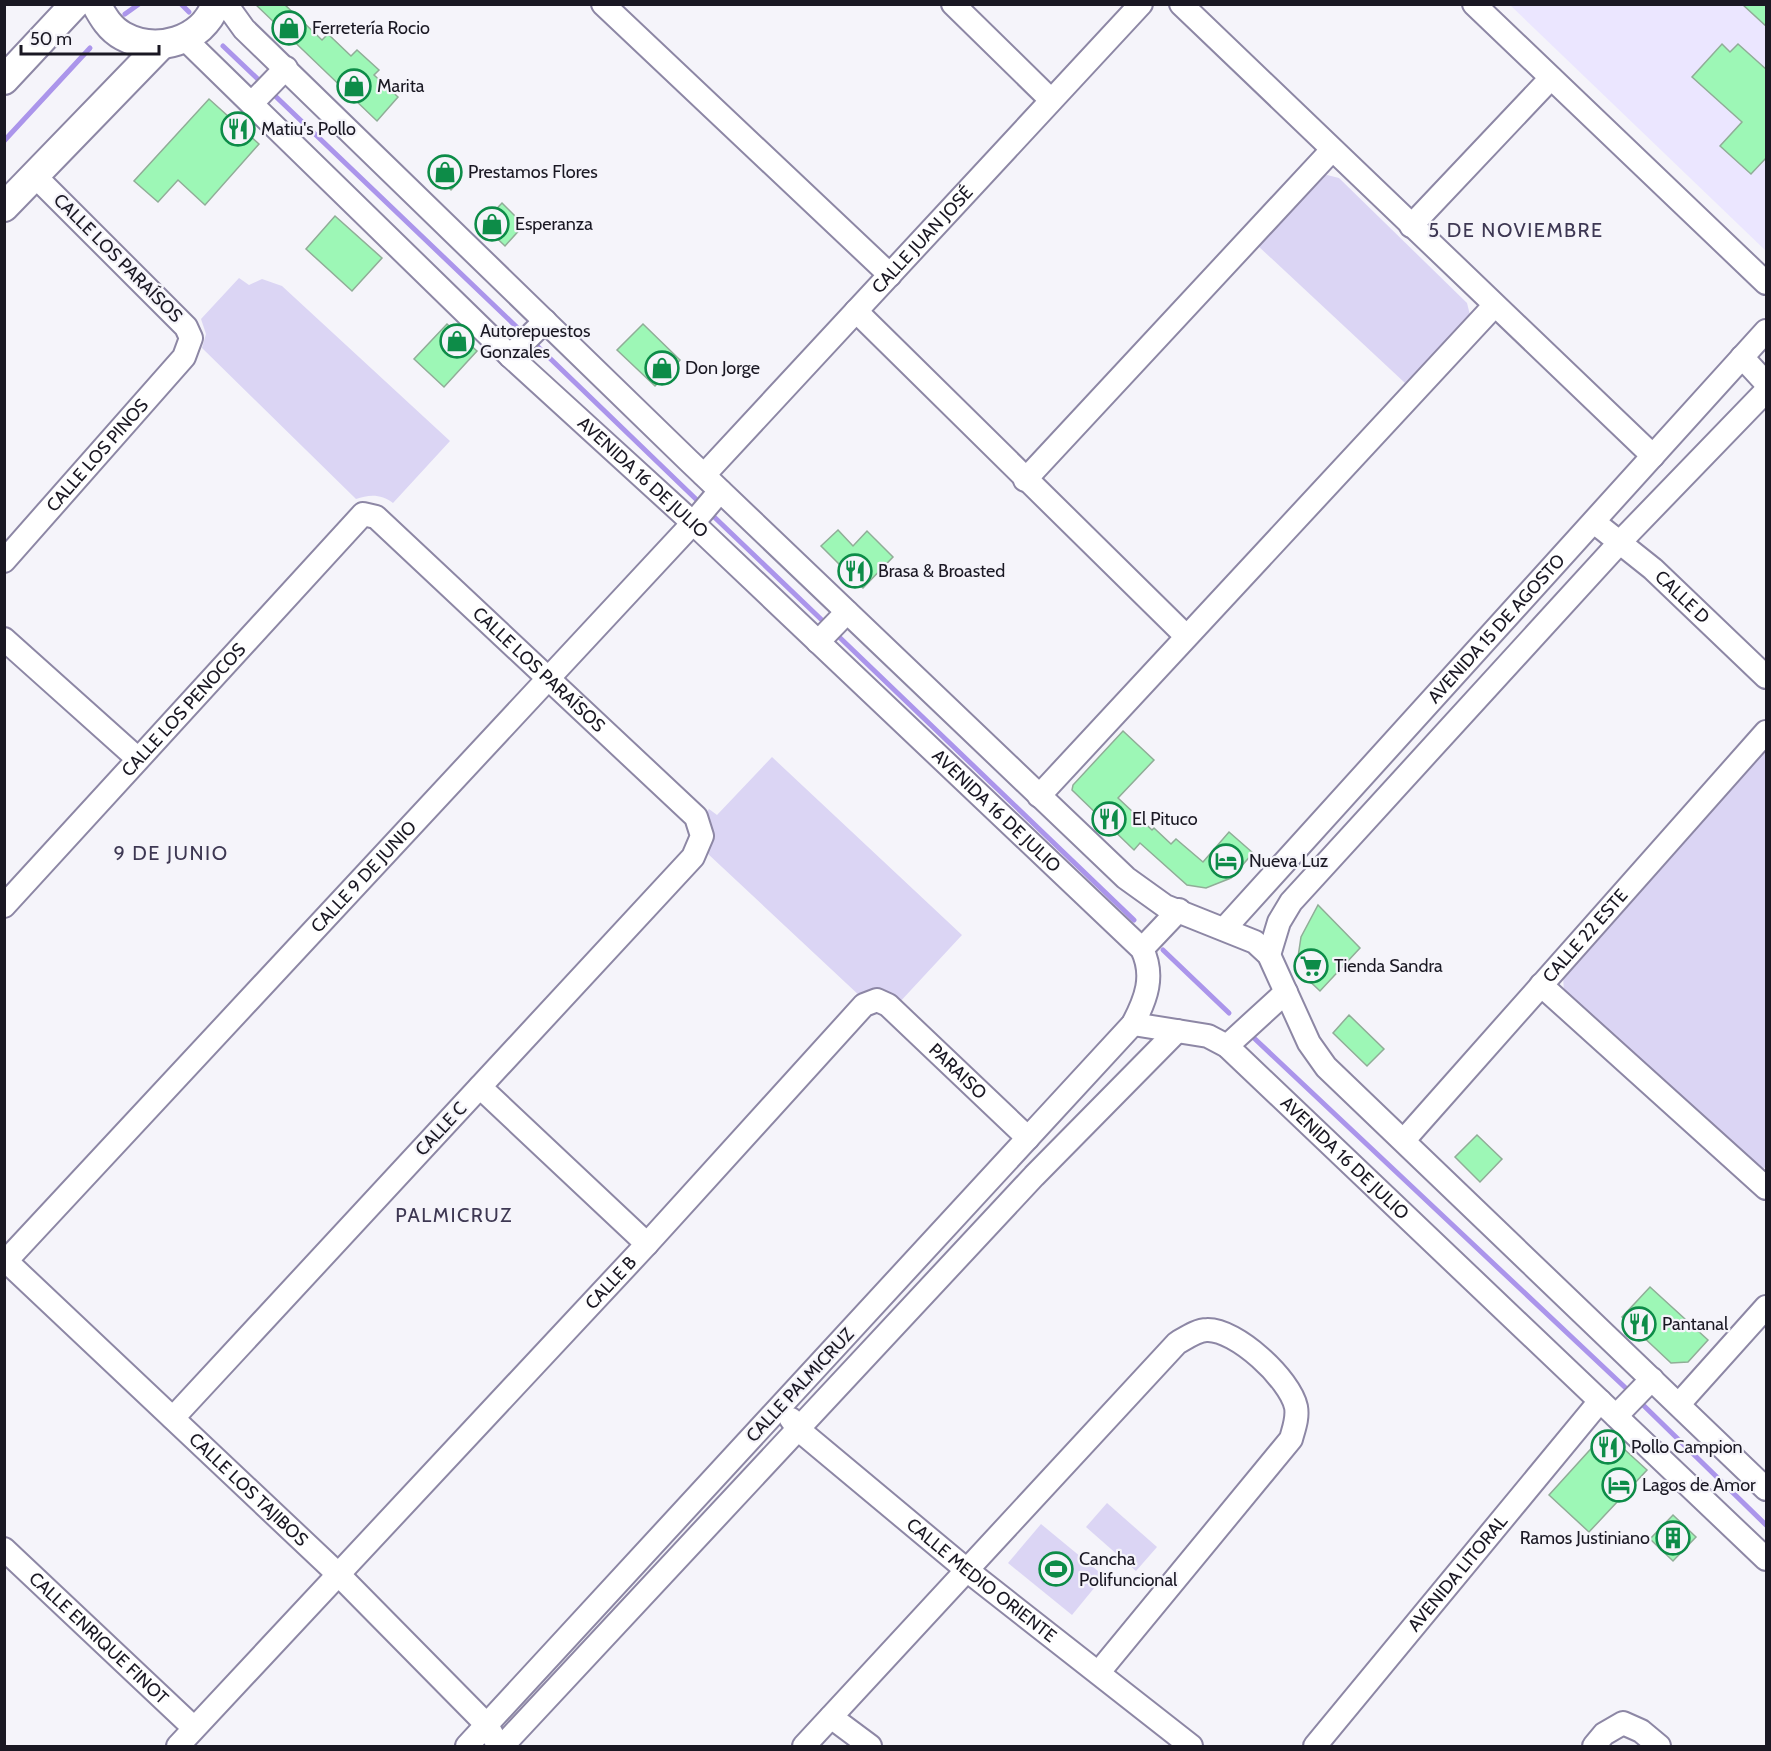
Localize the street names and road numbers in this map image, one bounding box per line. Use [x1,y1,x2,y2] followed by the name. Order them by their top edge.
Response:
[867,181,977,298] street label: CALLE JUAN JOSÉ
[49,189,187,327] street label: CALLE LOS PARAÍSOS
[42,394,153,516] street label: CALLE LOS PINOS
[573,412,713,543] street label: AVENIDA 16 DE JULIO
[1423,549,1570,708] street label: AVENIDA 15 DE AGOSTO
[1650,566,1714,628] street label: CALLE D
[468,602,610,737] street label: CALLE LOS PARAÍSOS
[117,638,250,781] street label: CALLE LOS PENOCOS
[928,745,1065,877] street label: AVENIDA 16 DE JULIO
[306,816,421,937] street label: CALLE 9 DE JUNIO
[1538,885,1632,987] street label: CALLE 22 ESTE
[924,1039,991,1104] street label: PARAISO
[1276,1092,1414,1224] street label: AVENIDA 16 DE JULIO
[411,1098,471,1160] street label: CALLE C
[581,1251,641,1314] street label: CALLE B
[742,1323,859,1447] street label: CALLE PALMICRUZ
[184,1428,312,1551] street label: CALLE LOS TAJIBOS
[1403,1511,1512,1636] street label: AVENIDA LITORAL
[902,1513,1061,1647] street label: CALLE MEDIO ORIENTE
[24,1567,173,1709] street label: CALLE ENRIQUE FINOT

